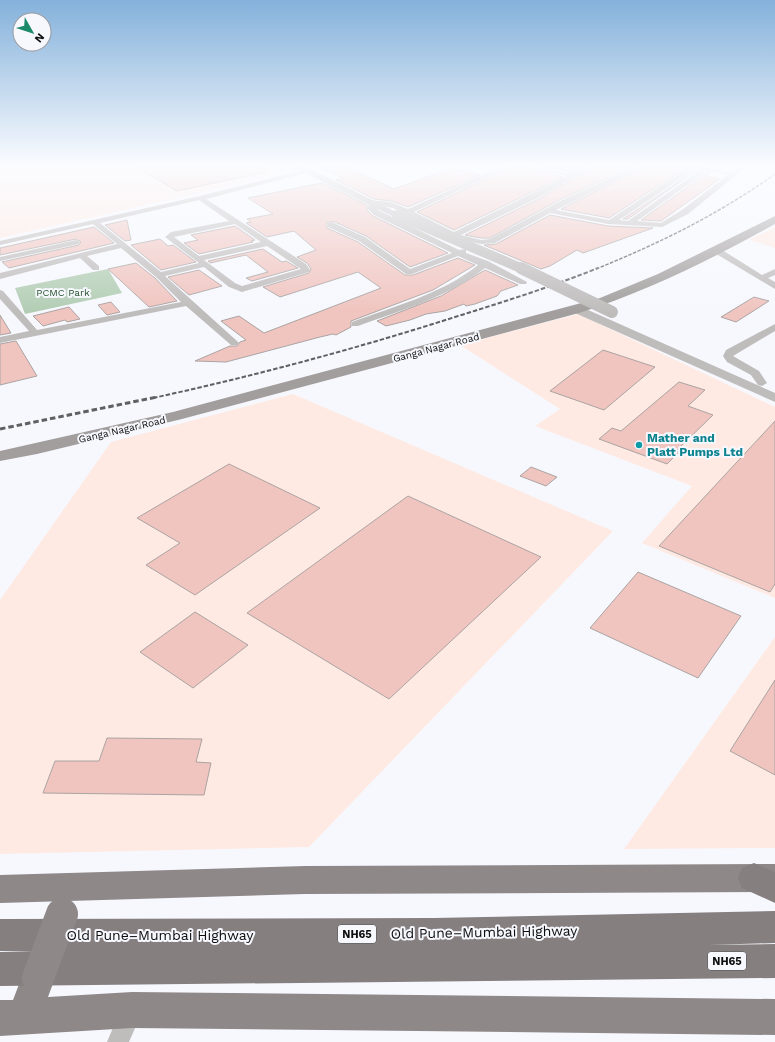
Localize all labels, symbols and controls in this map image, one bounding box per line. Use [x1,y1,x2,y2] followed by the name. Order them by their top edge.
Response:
[12,12,52,52] north arrow
[32,31,47,45] text: N
[36,287,90,298] park label: PCMC Park
[392,331,480,364] street label: Ganga Nagar Road
[78,414,167,445] street label: Ganga Nagar Road
[647,431,743,459] place label: Mather and Platt Pumps Ltd
[634,440,644,450] marker: Mather and Platt Pumps Ltd
[390,922,578,942] street label: Old Pune–Mumbai Highway
[338,925,376,943] road number: NH65
[67,927,254,943] street label: Old Pune–Mumbai Highway
[708,952,746,970] road number: NH65

